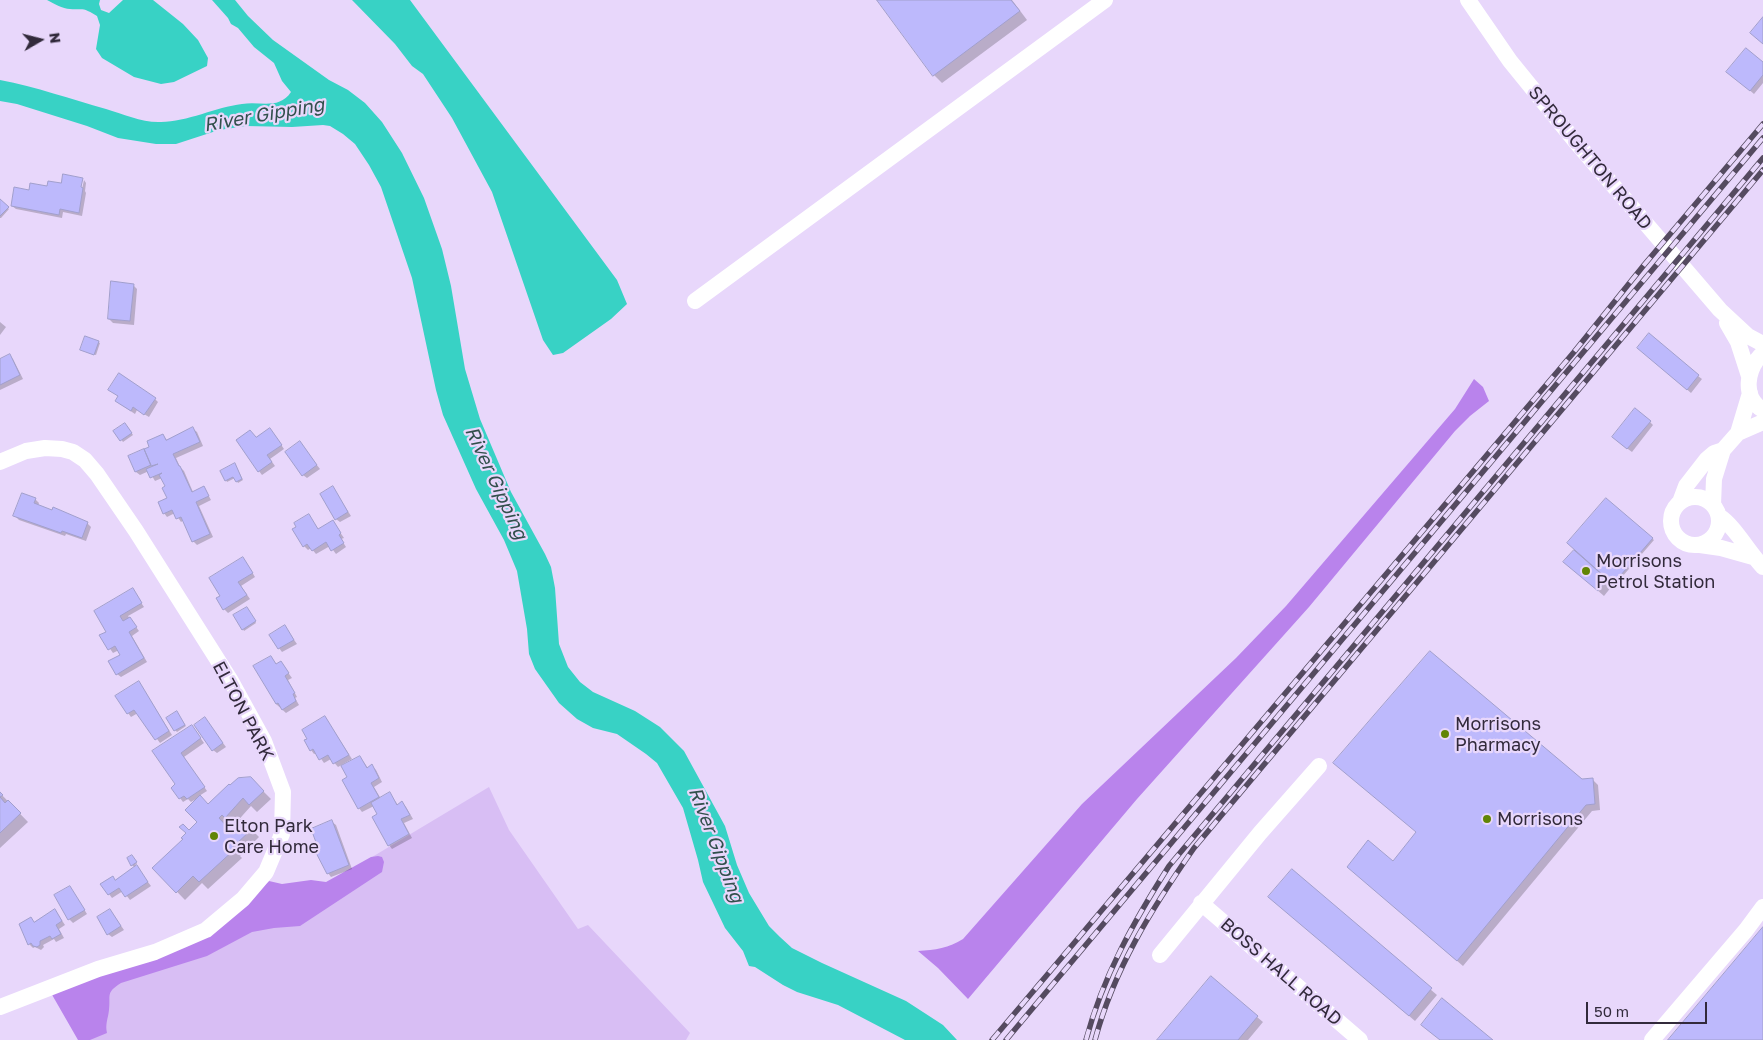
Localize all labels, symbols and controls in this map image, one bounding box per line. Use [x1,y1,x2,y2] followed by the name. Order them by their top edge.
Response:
[15,15,65,65] north arrow
[46,31,65,44] text: N
[1524,82,1656,234] street label: SPROUGHTON ROAD
[202,93,326,137] water label: River Gipping
[460,423,532,543] water label: River Gipping
[1596,550,1715,592] place label: Morrisons Petrol Station
[1580,565,1592,577] marker: Morrisons Petrol Station
[208,658,278,764] street label: ELTON PARK
[1455,713,1541,756] place label: Morrisons Pharmacy
[1439,728,1451,740] marker: Morrisons Pharmacy
[684,784,748,906] water label: River Gipping
[1497,808,1583,830] place label: Morrisons
[1481,813,1493,825] marker: Morrisons
[224,815,319,858] place label: Elton Park Care Home
[208,830,220,842] marker: Elton Park Care Home
[1216,914,1346,1030] street label: BOSS HALL ROAD
[1588,992,1709,1024] scale bar
[1594,1002,1629,1020] text: 50 m

